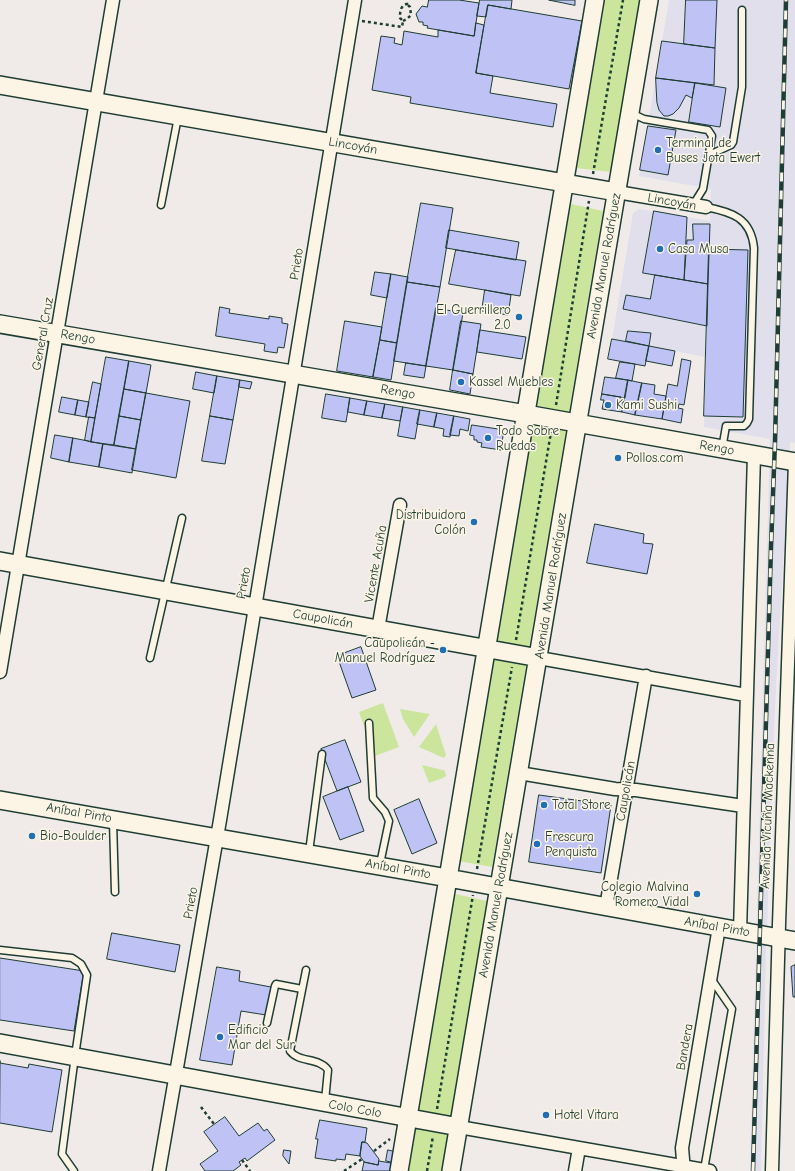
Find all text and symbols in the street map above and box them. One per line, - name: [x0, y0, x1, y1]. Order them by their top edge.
- street label: Lincoyán: [327, 134, 379, 158]
- place label: Terminal de Buses Jota Ewert: [666, 135, 760, 166]
- marker: Terminal de Buses Jota Ewert: [653, 145, 663, 155]
- street label: Lincoyán: [646, 190, 698, 214]
- street label: Avenida Manuel Rodríguez: [584, 192, 624, 340]
- place label: Casa Musa: [668, 241, 729, 257]
- marker: Casa Musa: [655, 244, 665, 254]
- street label: Prieto: [287, 247, 307, 281]
- street label: General Cruz: [29, 296, 57, 372]
- place label: El Guerrillero 2.0: [436, 302, 511, 333]
- marker: El Guerrillero 2.0: [514, 312, 524, 322]
- street label: Rengo: [59, 326, 97, 348]
- place label: Kassel Muebles: [469, 374, 553, 390]
- marker: Kassel Muebles: [456, 377, 466, 387]
- street label: Rengo: [379, 381, 417, 403]
- place label: Kami Sushi: [616, 397, 677, 413]
- marker: Kami Sushi: [603, 400, 613, 410]
- place label: Todo Sobre Ruedas: [496, 423, 559, 454]
- marker: Todo Sobre Ruedas: [483, 433, 493, 443]
- street label: Rengo: [698, 437, 736, 459]
- place label: Pollos.com: [626, 450, 683, 466]
- marker: Pollos.com: [613, 453, 623, 463]
- place label: Distribuidora Colón: [396, 507, 466, 538]
- street label: Avenida Manuel Rodríguez: [532, 512, 570, 660]
- marker: Distribuidora Colón: [469, 517, 479, 527]
- street label: Vicente Acuña: [362, 524, 390, 604]
- street label: Prieto: [234, 566, 254, 600]
- street label: Caupolicán: [292, 606, 354, 632]
- place label: Caupolicán - Manuel Rodríguez: [335, 635, 435, 666]
- marker: Caupolicán - Manuel Rodríguez: [438, 645, 448, 655]
- street label: Avenida Vicuña Mackenna: [758, 743, 778, 889]
- street label: Caupolicán: [613, 760, 639, 822]
- place label: Total Store: [552, 797, 610, 813]
- street label: Aníbal Pinto: [45, 800, 113, 826]
- marker: Total Store: [539, 800, 549, 810]
- place label: Bio-Boulder: [40, 828, 106, 844]
- place label: Frescura Penquista: [545, 829, 597, 860]
- marker: Bio-Boulder: [27, 831, 37, 841]
- street label: Avenida Manuel Rodríguez: [476, 831, 516, 979]
- marker: Frescura Penquista: [532, 839, 542, 849]
- street label: Aníbal Pinto: [364, 856, 432, 882]
- place label: Colegio Malvina Romero Vidal: [601, 879, 689, 910]
- street label: Prieto: [181, 886, 201, 920]
- marker: Colegio Malvina Romero Vidal: [692, 889, 702, 899]
- street label: Aníbal Pinto: [683, 914, 751, 940]
- place label: Edificio Mar del Sur: [228, 1022, 295, 1053]
- street label: Bandera: [673, 1023, 697, 1071]
- marker: Edificio Mar del Sur: [215, 1032, 225, 1042]
- street label: Colo Colo: [327, 1097, 383, 1121]
- place label: Hotel Vitara: [554, 1107, 619, 1123]
- marker: Hotel Vitara: [541, 1110, 551, 1120]

